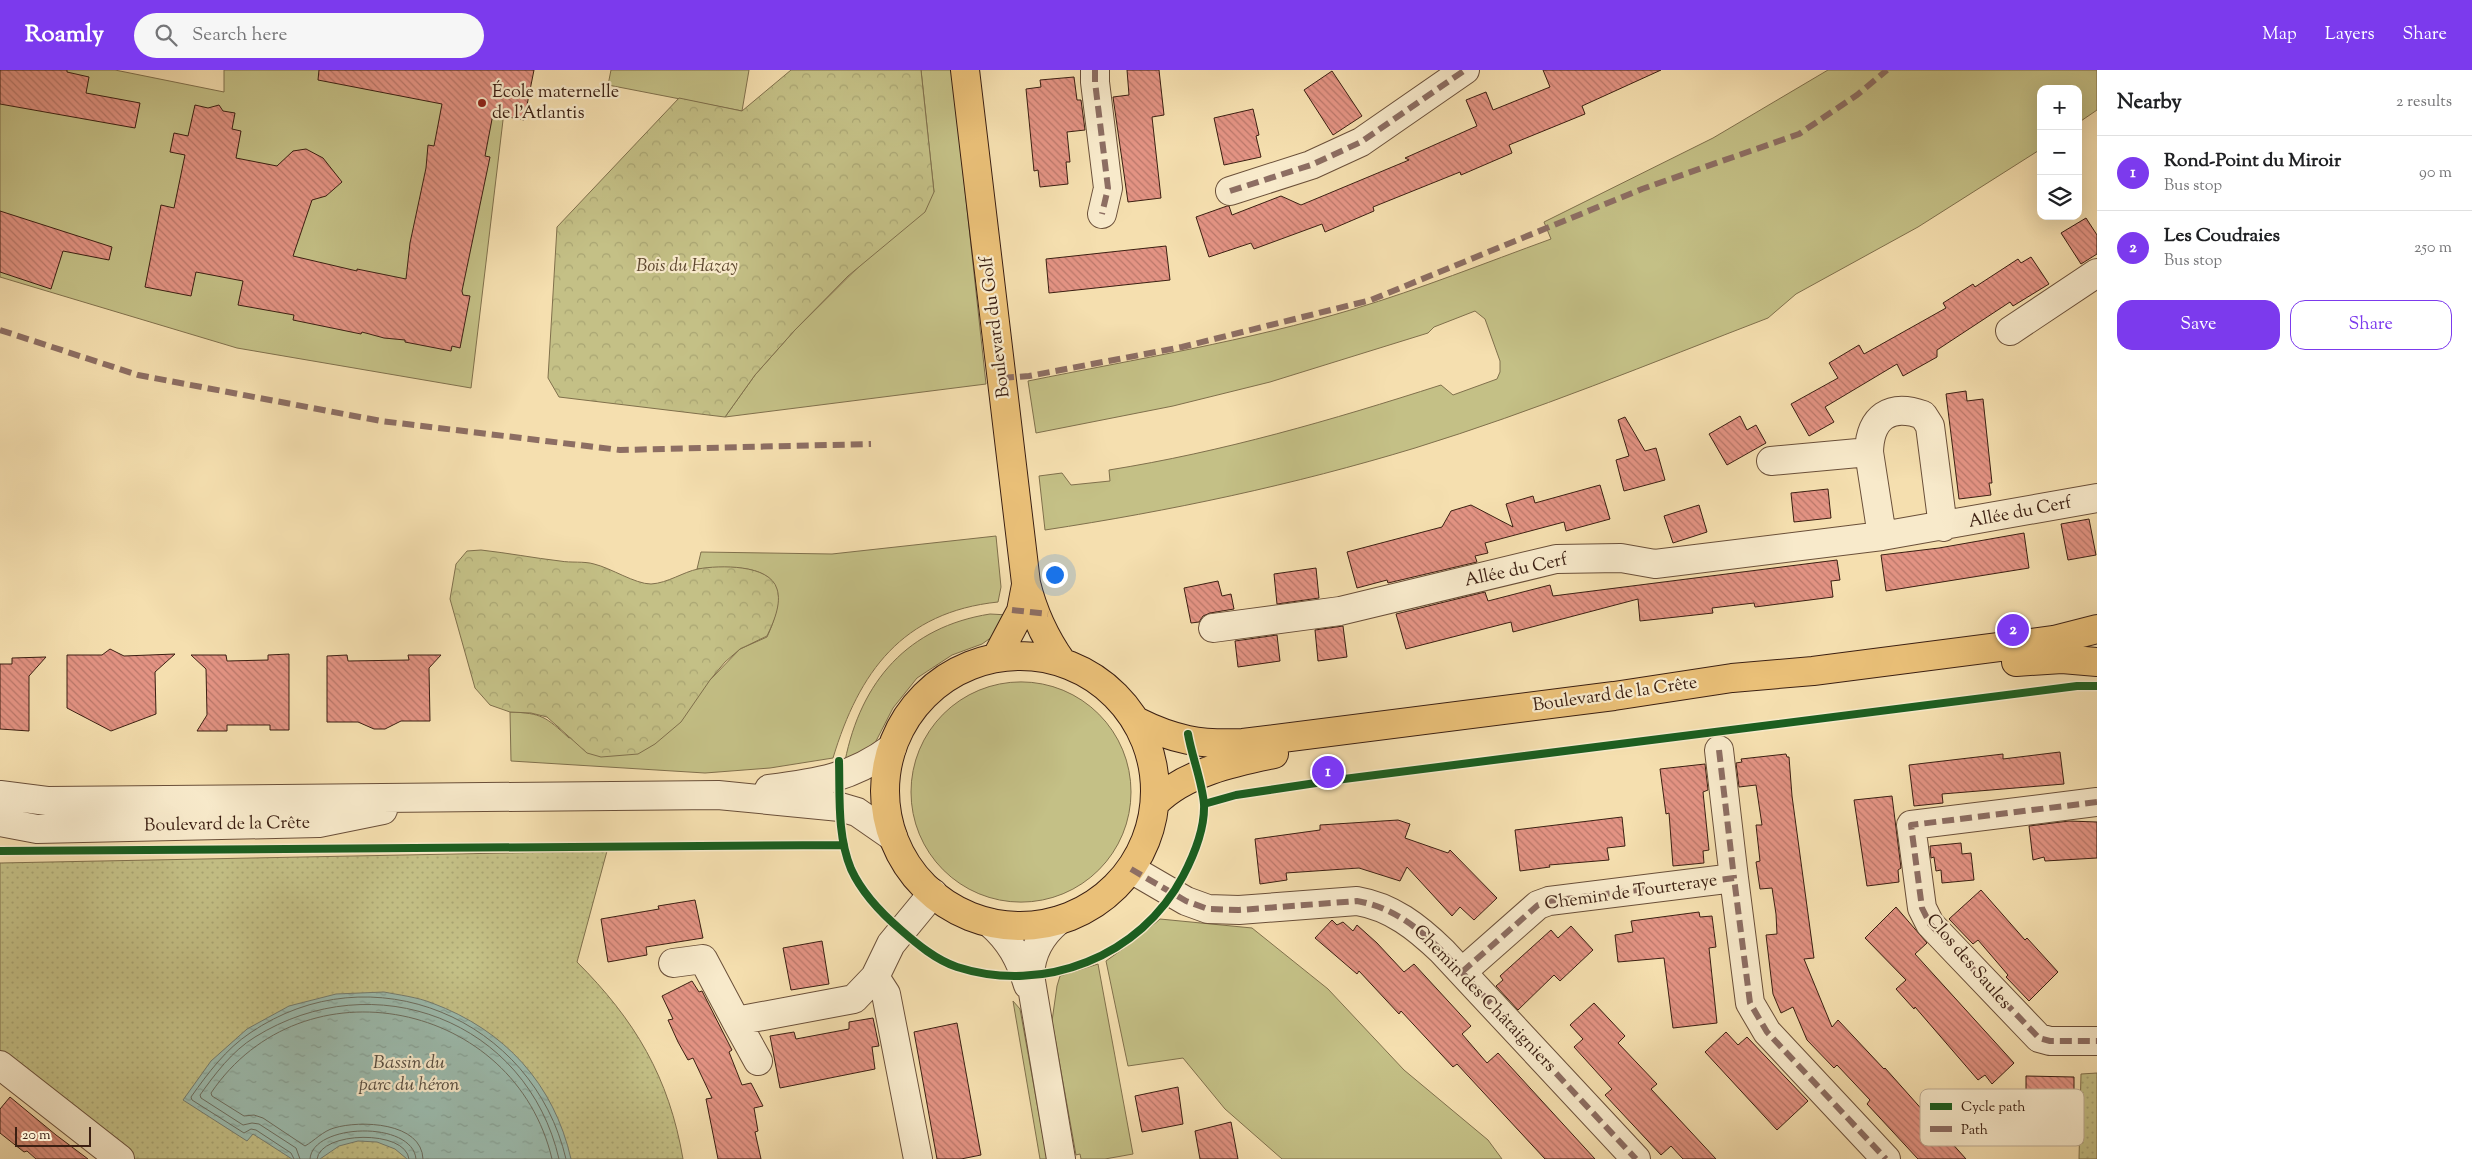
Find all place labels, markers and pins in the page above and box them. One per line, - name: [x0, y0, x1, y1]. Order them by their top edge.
- place label: École maternelle de l'Atlantis: [492, 80, 619, 127]
- marker: École maternelle de l'Atlantis: [476, 97, 488, 109]
- pin: 2: [1997, 611, 2029, 649]
- pin: 1: [1312, 753, 1344, 791]

